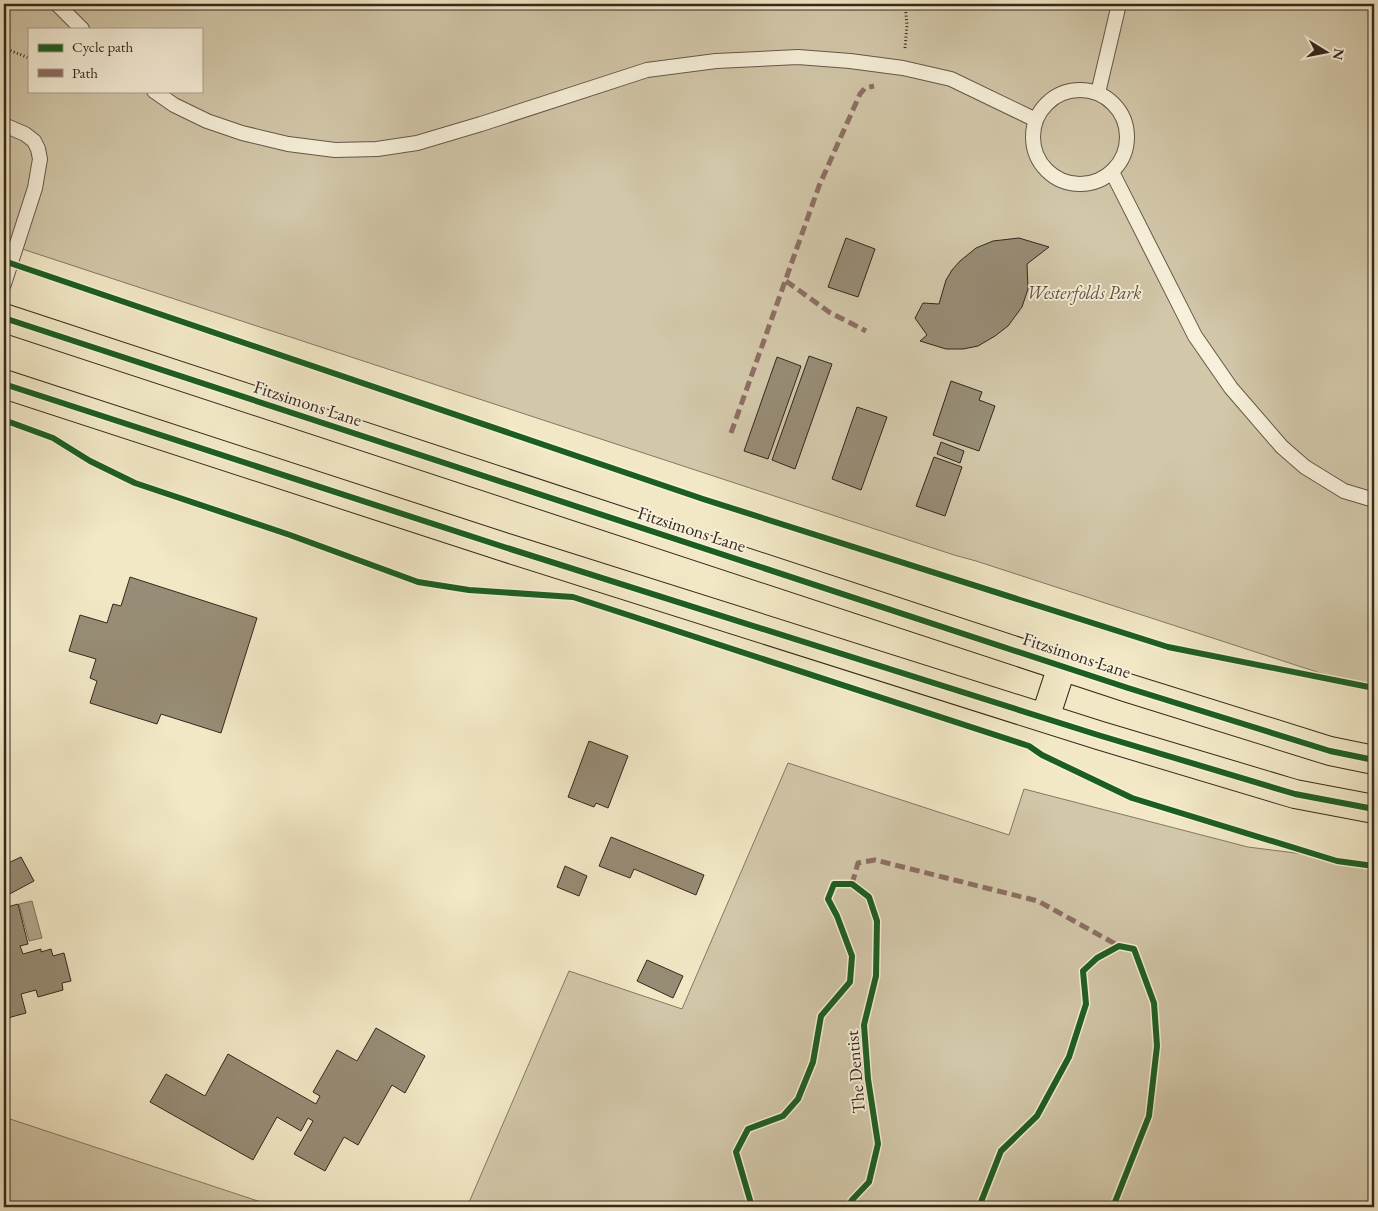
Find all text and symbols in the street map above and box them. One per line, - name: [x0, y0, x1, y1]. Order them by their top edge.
- legend: [28, 28, 202, 92]
- north arrow: [1300, 28, 1350, 78]
- text: Cycle path: [72, 37, 134, 56]
- text: N: [1329, 47, 1349, 62]
- text: Path: [72, 63, 98, 82]
- park label: Westerfolds Park: [1027, 281, 1141, 305]
- street label: Fitzsimons Lane: [251, 375, 365, 431]
- street label: Fitzsimons Lane: [635, 501, 749, 557]
- street label: Fitzsimons Lane: [1020, 627, 1134, 683]
- street label: The Dentist: [840, 1029, 870, 1115]

